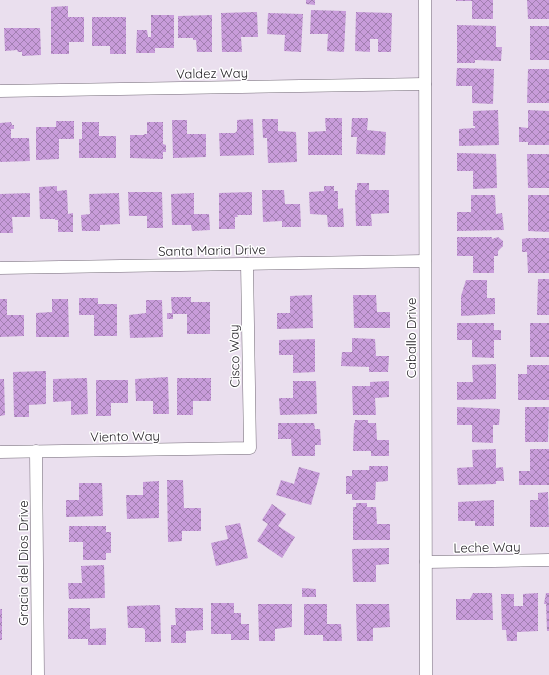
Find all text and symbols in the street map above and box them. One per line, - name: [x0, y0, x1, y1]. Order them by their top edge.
- street label: Valdez Way: [176, 64, 248, 82]
- street label: Santa Maria Drive: [158, 241, 266, 259]
- street label: Caballo Drive: [403, 298, 419, 378]
- street label: Cisco Way: [225, 324, 243, 388]
- street label: Viento Way: [90, 427, 160, 445]
- street label: Gracia del Dios Drive: [15, 500, 31, 626]
- street label: Leche Way: [453, 538, 521, 556]

